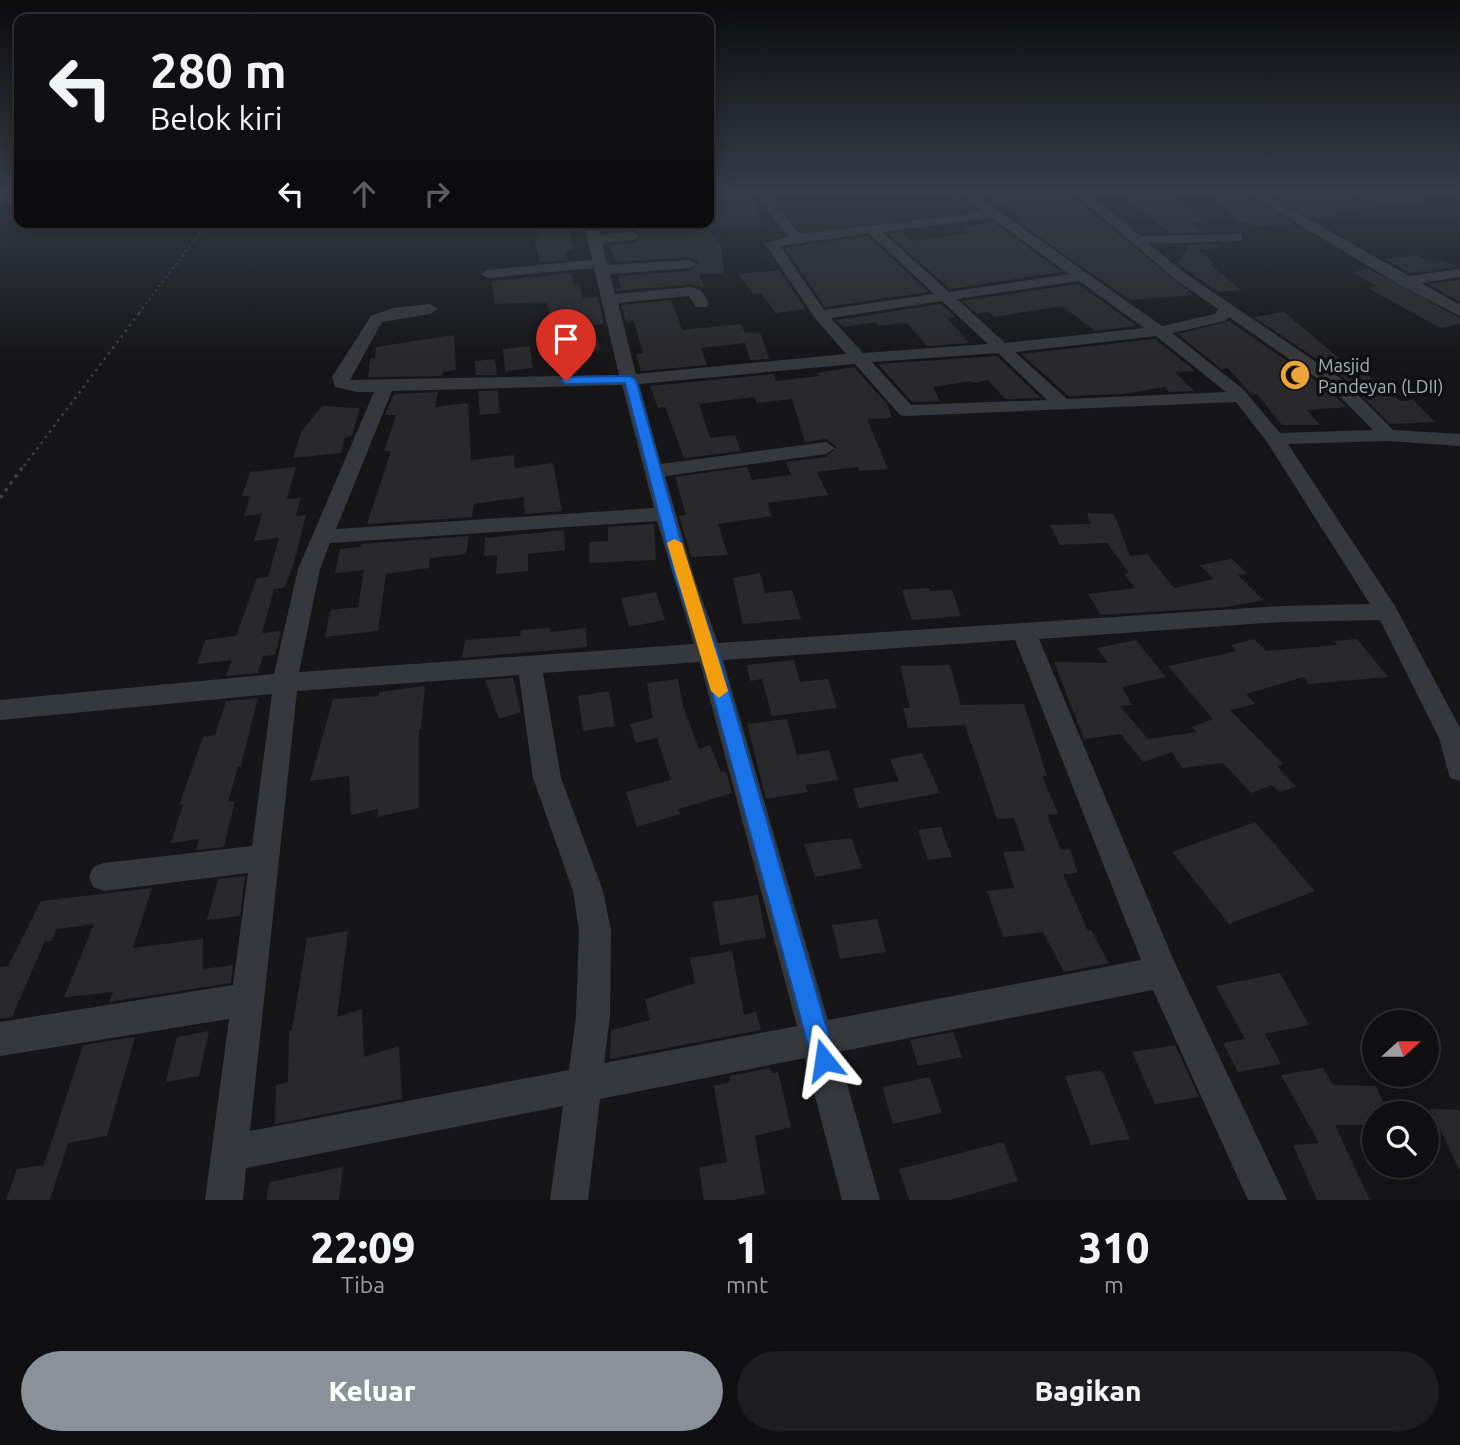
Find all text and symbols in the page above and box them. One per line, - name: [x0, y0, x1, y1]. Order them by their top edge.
- icon: left: [35, 42, 126, 133]
- text: 280 m: [150, 42, 287, 97]
- text: Belok kiri: [150, 100, 282, 136]
- icon: left: [272, 175, 310, 213]
- icon: ahead: [345, 175, 383, 213]
- icon: right: [418, 175, 456, 213]
- pin: [536, 309, 596, 381]
- icon: arrive: [547, 320, 585, 358]
- place label: Masjid Pandeyan (LDII): [1318, 355, 1443, 397]
- mosque icon: Masjid Pandeyan (LDII): [1278, 358, 1312, 392]
- north arrow: [1362, 1010, 1438, 1087]
- map controls: [1362, 1010, 1439, 1178]
- position arrow: [787, 1023, 861, 1097]
- button: search: [1362, 1101, 1439, 1178]
- text: 22:09: [310, 1224, 416, 1271]
- text: 1: [735, 1224, 759, 1271]
- text: 310: [1078, 1224, 1150, 1271]
- text: Tiba: [341, 1272, 385, 1297]
- text: mnt: [726, 1272, 768, 1297]
- text: m: [1104, 1272, 1124, 1297]
- button: Keluar: [21, 1351, 723, 1431]
- button: Bagikan: [737, 1351, 1439, 1431]

